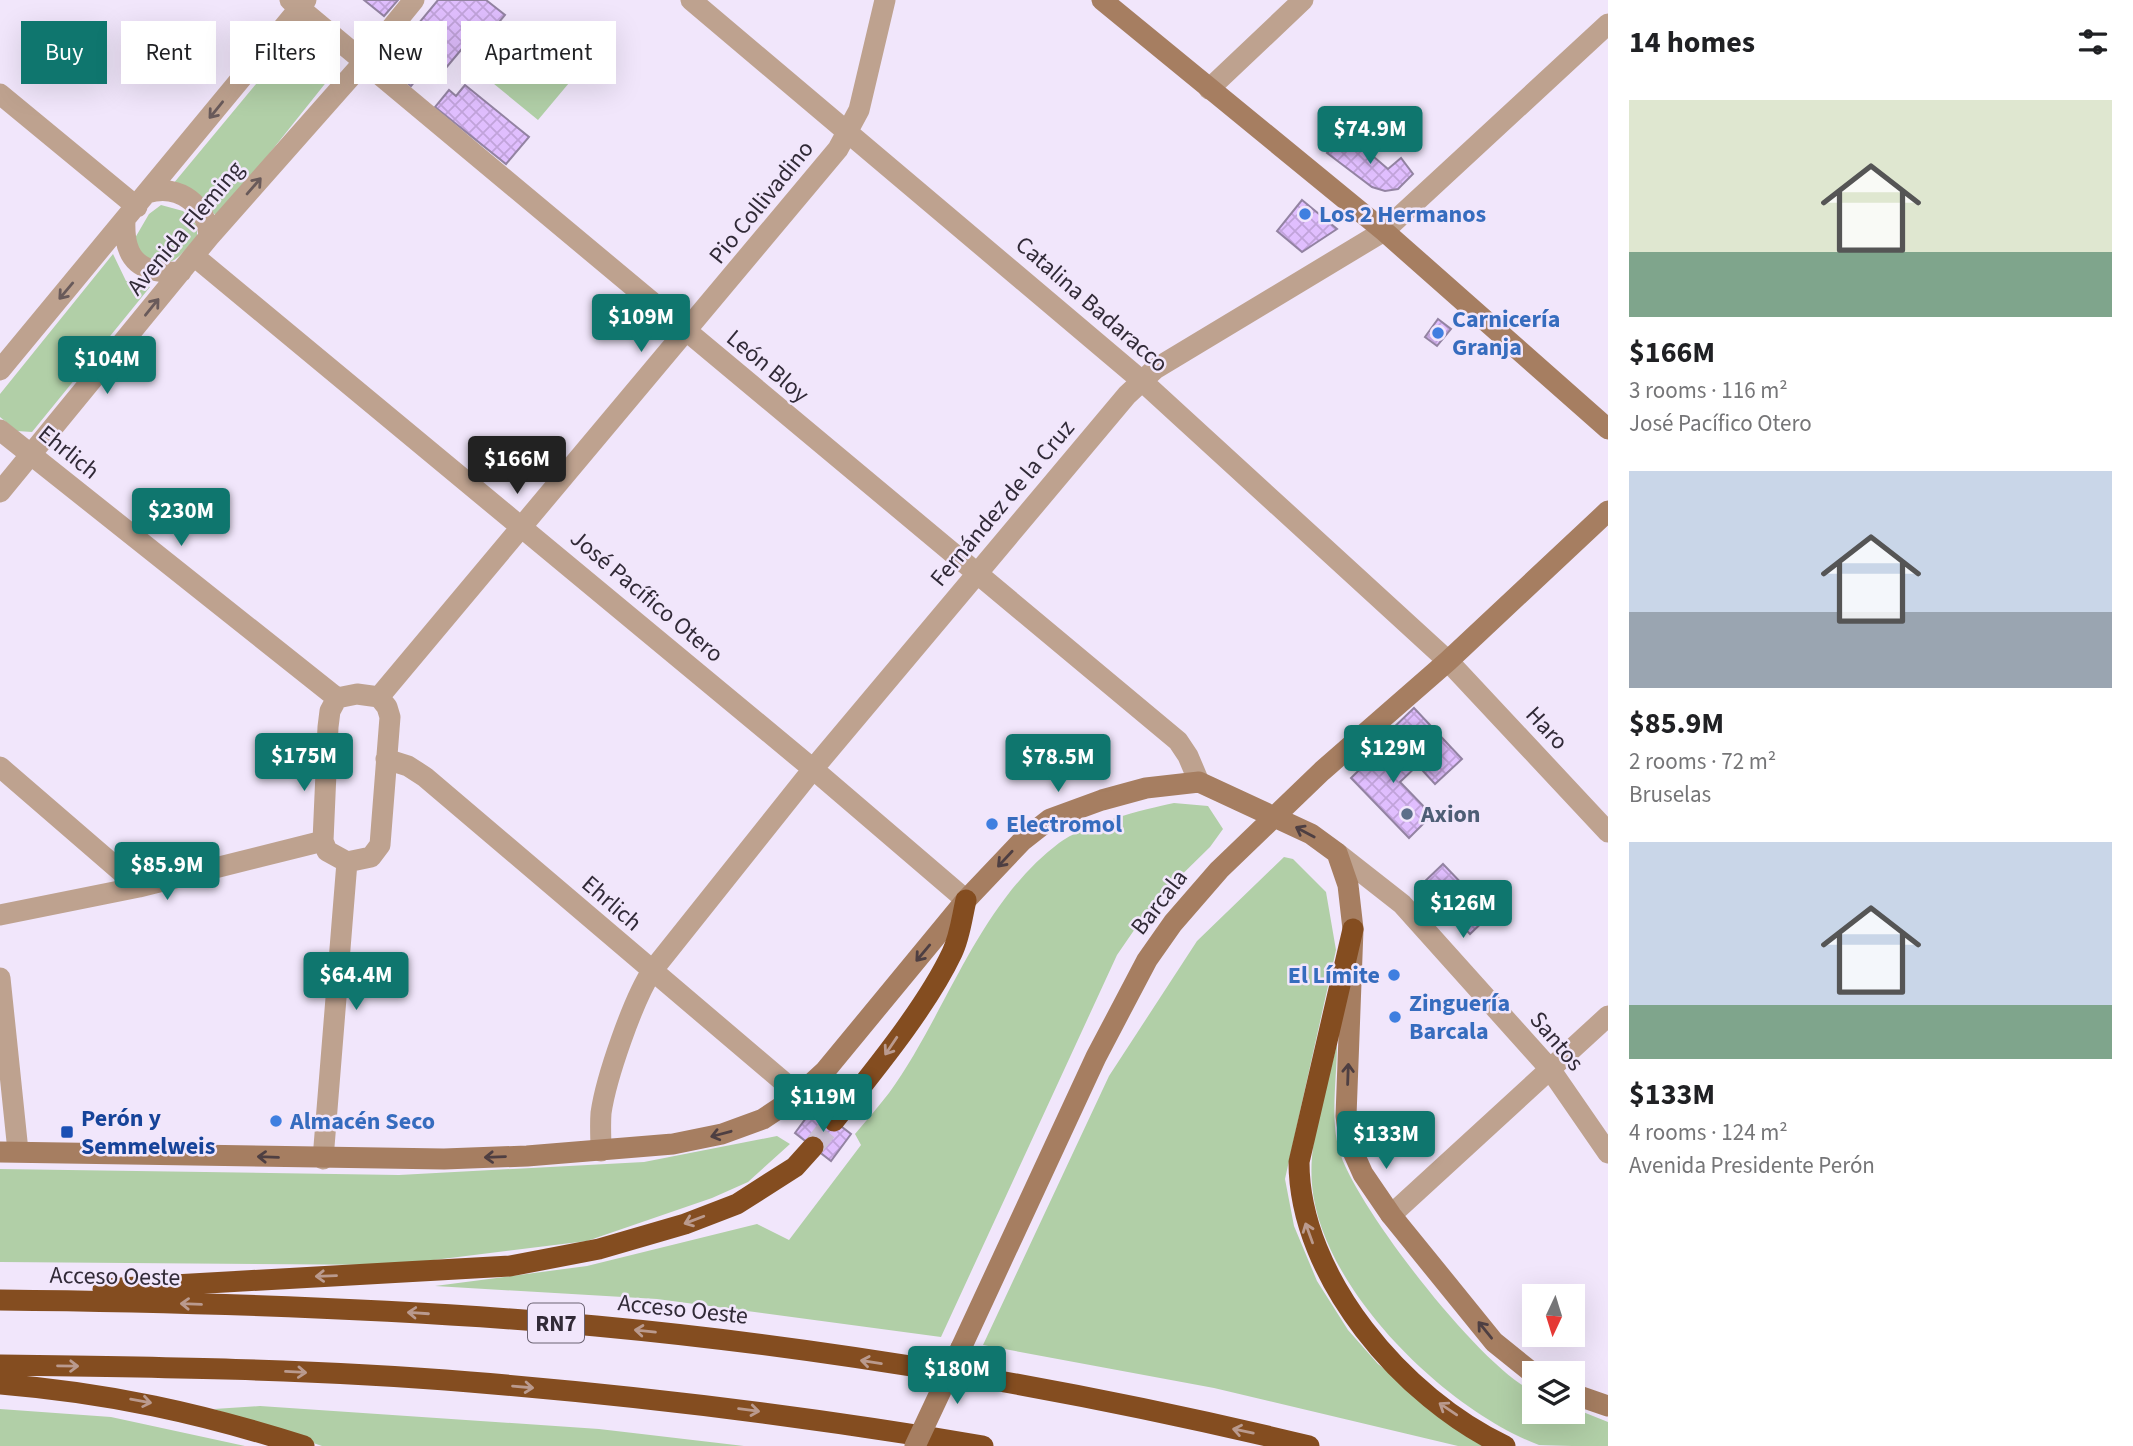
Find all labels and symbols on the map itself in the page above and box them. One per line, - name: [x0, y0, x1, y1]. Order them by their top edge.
- one-way arrow: [208, 100, 224, 118]
- pin: $74.9M: [1313, 106, 1427, 166]
- street label: Pio Collivadino: [700, 133, 822, 272]
- street label: Avenida Fleming: [119, 153, 252, 303]
- one-way arrow: [246, 177, 262, 195]
- place label: Los 2 Hermanos: [1319, 197, 1486, 232]
- marker: Los 2 Hermanos: [1297, 206, 1313, 222]
- street label: Catalina Badaracco: [1008, 228, 1176, 381]
- one-way arrow: [58, 282, 74, 300]
- pin: $109M: [592, 294, 690, 354]
- one-way arrow: [145, 299, 160, 317]
- place label: Carnicería Granja: [1452, 302, 1560, 365]
- street label: León Bloy: [719, 321, 817, 411]
- marker: Carnicería Granja: [1430, 325, 1446, 341]
- pin: $104M: [58, 336, 156, 396]
- street label: Fernández de la Cruz: [922, 412, 1083, 594]
- street label: Ehrlich: [30, 417, 107, 488]
- pin: $166M: [468, 436, 566, 496]
- pin: $230M: [132, 489, 230, 548]
- street label: José Pacífico Otero: [562, 522, 731, 671]
- street label: Haro: [1517, 699, 1576, 758]
- pin: $129M: [1344, 726, 1442, 785]
- pin: $175M: [255, 734, 353, 793]
- pin: $78.5M: [1001, 734, 1115, 794]
- place label: Axion: [1420, 797, 1481, 832]
- marker: Axion: [1399, 806, 1415, 822]
- place label: Electromol: [1006, 807, 1122, 842]
- marker: Electromol: [984, 816, 1000, 832]
- one-way arrow: [1295, 824, 1316, 838]
- pin: $85.9M: [110, 842, 224, 902]
- one-way arrow: [996, 850, 1013, 867]
- street label: Barcala: [1122, 862, 1196, 943]
- street label: Ehrlich: [574, 867, 650, 940]
- pin: $126M: [1414, 880, 1512, 940]
- one-way arrow: [915, 944, 931, 962]
- pin: $64.4M: [299, 953, 413, 1012]
- place label: El Límite: [1288, 958, 1380, 993]
- marker: El Límite: [1386, 967, 1402, 983]
- place label: Zinguería Barcala: [1409, 986, 1510, 1049]
- street label: Santos: [1521, 1004, 1592, 1079]
- marker: Zinguería Barcala: [1387, 1009, 1403, 1025]
- one-way arrow: [884, 1036, 898, 1055]
- one-way arrow: [1341, 1062, 1354, 1085]
- pin: $119M: [774, 1074, 872, 1134]
- place label: Perón y Semmelweis: [81, 1101, 215, 1164]
- place label: Almacén Seco: [289, 1104, 435, 1139]
- pin: $133M: [1337, 1112, 1435, 1171]
- marker: Almacén Seco: [268, 1113, 284, 1129]
- marker: Perón y Semmelweis: [59, 1124, 75, 1140]
- one-way arrow: [710, 1128, 732, 1141]
- one-way arrow: [257, 1150, 280, 1164]
- one-way arrow: [484, 1151, 507, 1164]
- one-way arrow: [684, 1215, 706, 1228]
- one-way arrow: [1302, 1222, 1315, 1244]
- street label: Acceso Oeste: [49, 1258, 181, 1295]
- one-way arrow: [315, 1270, 338, 1283]
- north arrow: [1522, 1284, 1586, 1348]
- street label: Acceso Oeste: [616, 1285, 750, 1334]
- one-way arrow: [180, 1297, 203, 1310]
- road number: RN7: [528, 1304, 584, 1342]
- one-way arrow: [408, 1306, 430, 1319]
- one-way arrow: [1477, 1321, 1492, 1339]
- one-way arrow: [634, 1325, 657, 1338]
- pin: $180M: [908, 1346, 1006, 1406]
- one-way arrow: [860, 1355, 882, 1368]
- one-way arrow: [56, 1359, 79, 1373]
- one-way arrow: [284, 1366, 307, 1379]
- one-way arrow: [511, 1380, 533, 1393]
- one-way arrow: [129, 1395, 152, 1408]
- one-way arrow: [1439, 1402, 1458, 1416]
- one-way arrow: [737, 1404, 760, 1417]
- one-way arrow: [1232, 1424, 1255, 1438]

